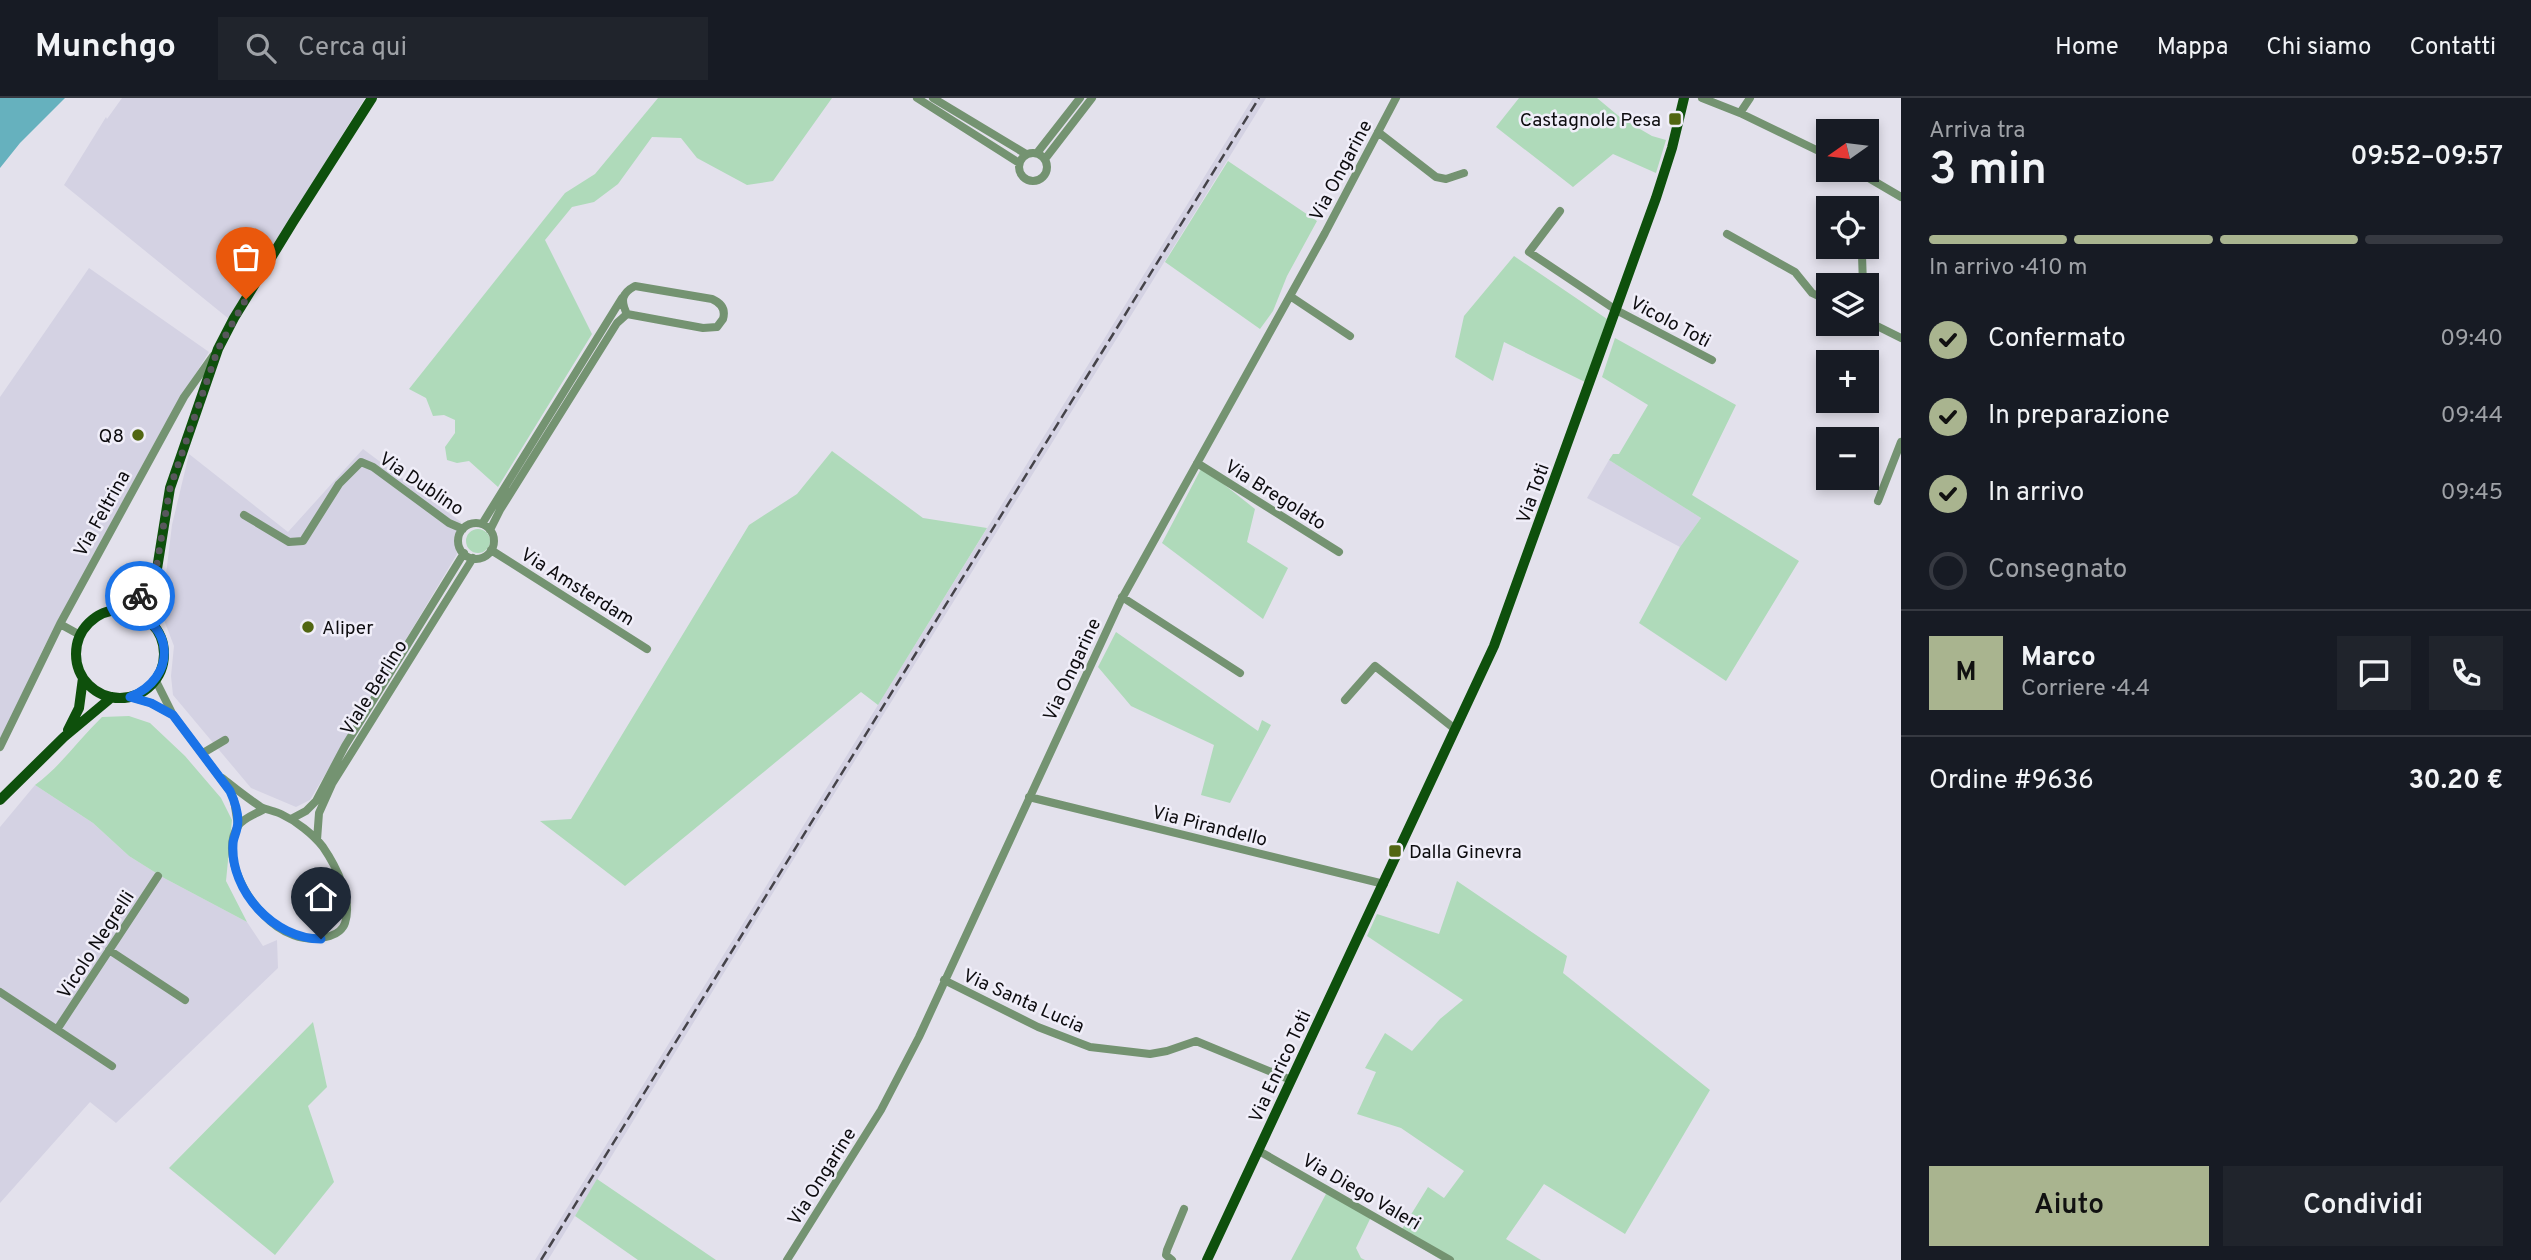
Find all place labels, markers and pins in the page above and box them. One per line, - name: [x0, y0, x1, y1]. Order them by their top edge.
- place label: Castagnole Pesa: [1520, 109, 1661, 133]
- marker: Castagnole Pesa: [1667, 111, 1683, 127]
- pin: [216, 227, 276, 299]
- place label: Q8: [99, 425, 124, 449]
- marker: Q8: [130, 427, 146, 443]
- place label: Aliper: [322, 617, 374, 641]
- marker: Aliper: [300, 619, 316, 635]
- place label: Dalla Ginevra: [1409, 841, 1522, 865]
- marker: Dalla Ginevra: [1387, 843, 1403, 859]
- pin: [291, 867, 351, 939]

